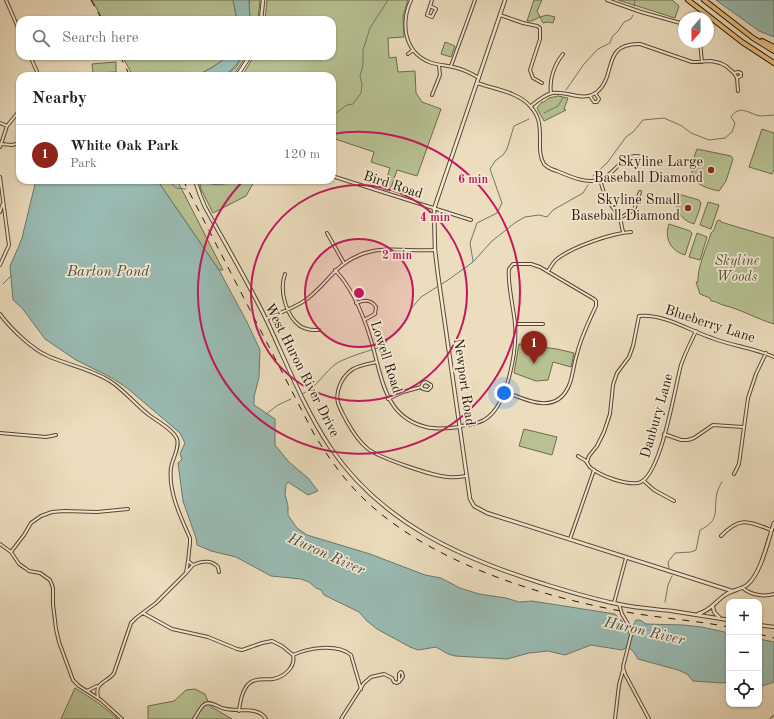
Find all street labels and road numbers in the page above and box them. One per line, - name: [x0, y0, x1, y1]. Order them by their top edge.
- street label: Bird Road: [362, 169, 424, 201]
- street label: West Huron River Drive: [262, 301, 342, 439]
- street label: Blueberry Lane: [663, 303, 757, 345]
- street label: Lowell Road: [368, 319, 404, 395]
- street label: Newport Road: [451, 337, 477, 427]
- street label: Danbury Lane: [638, 372, 676, 460]

